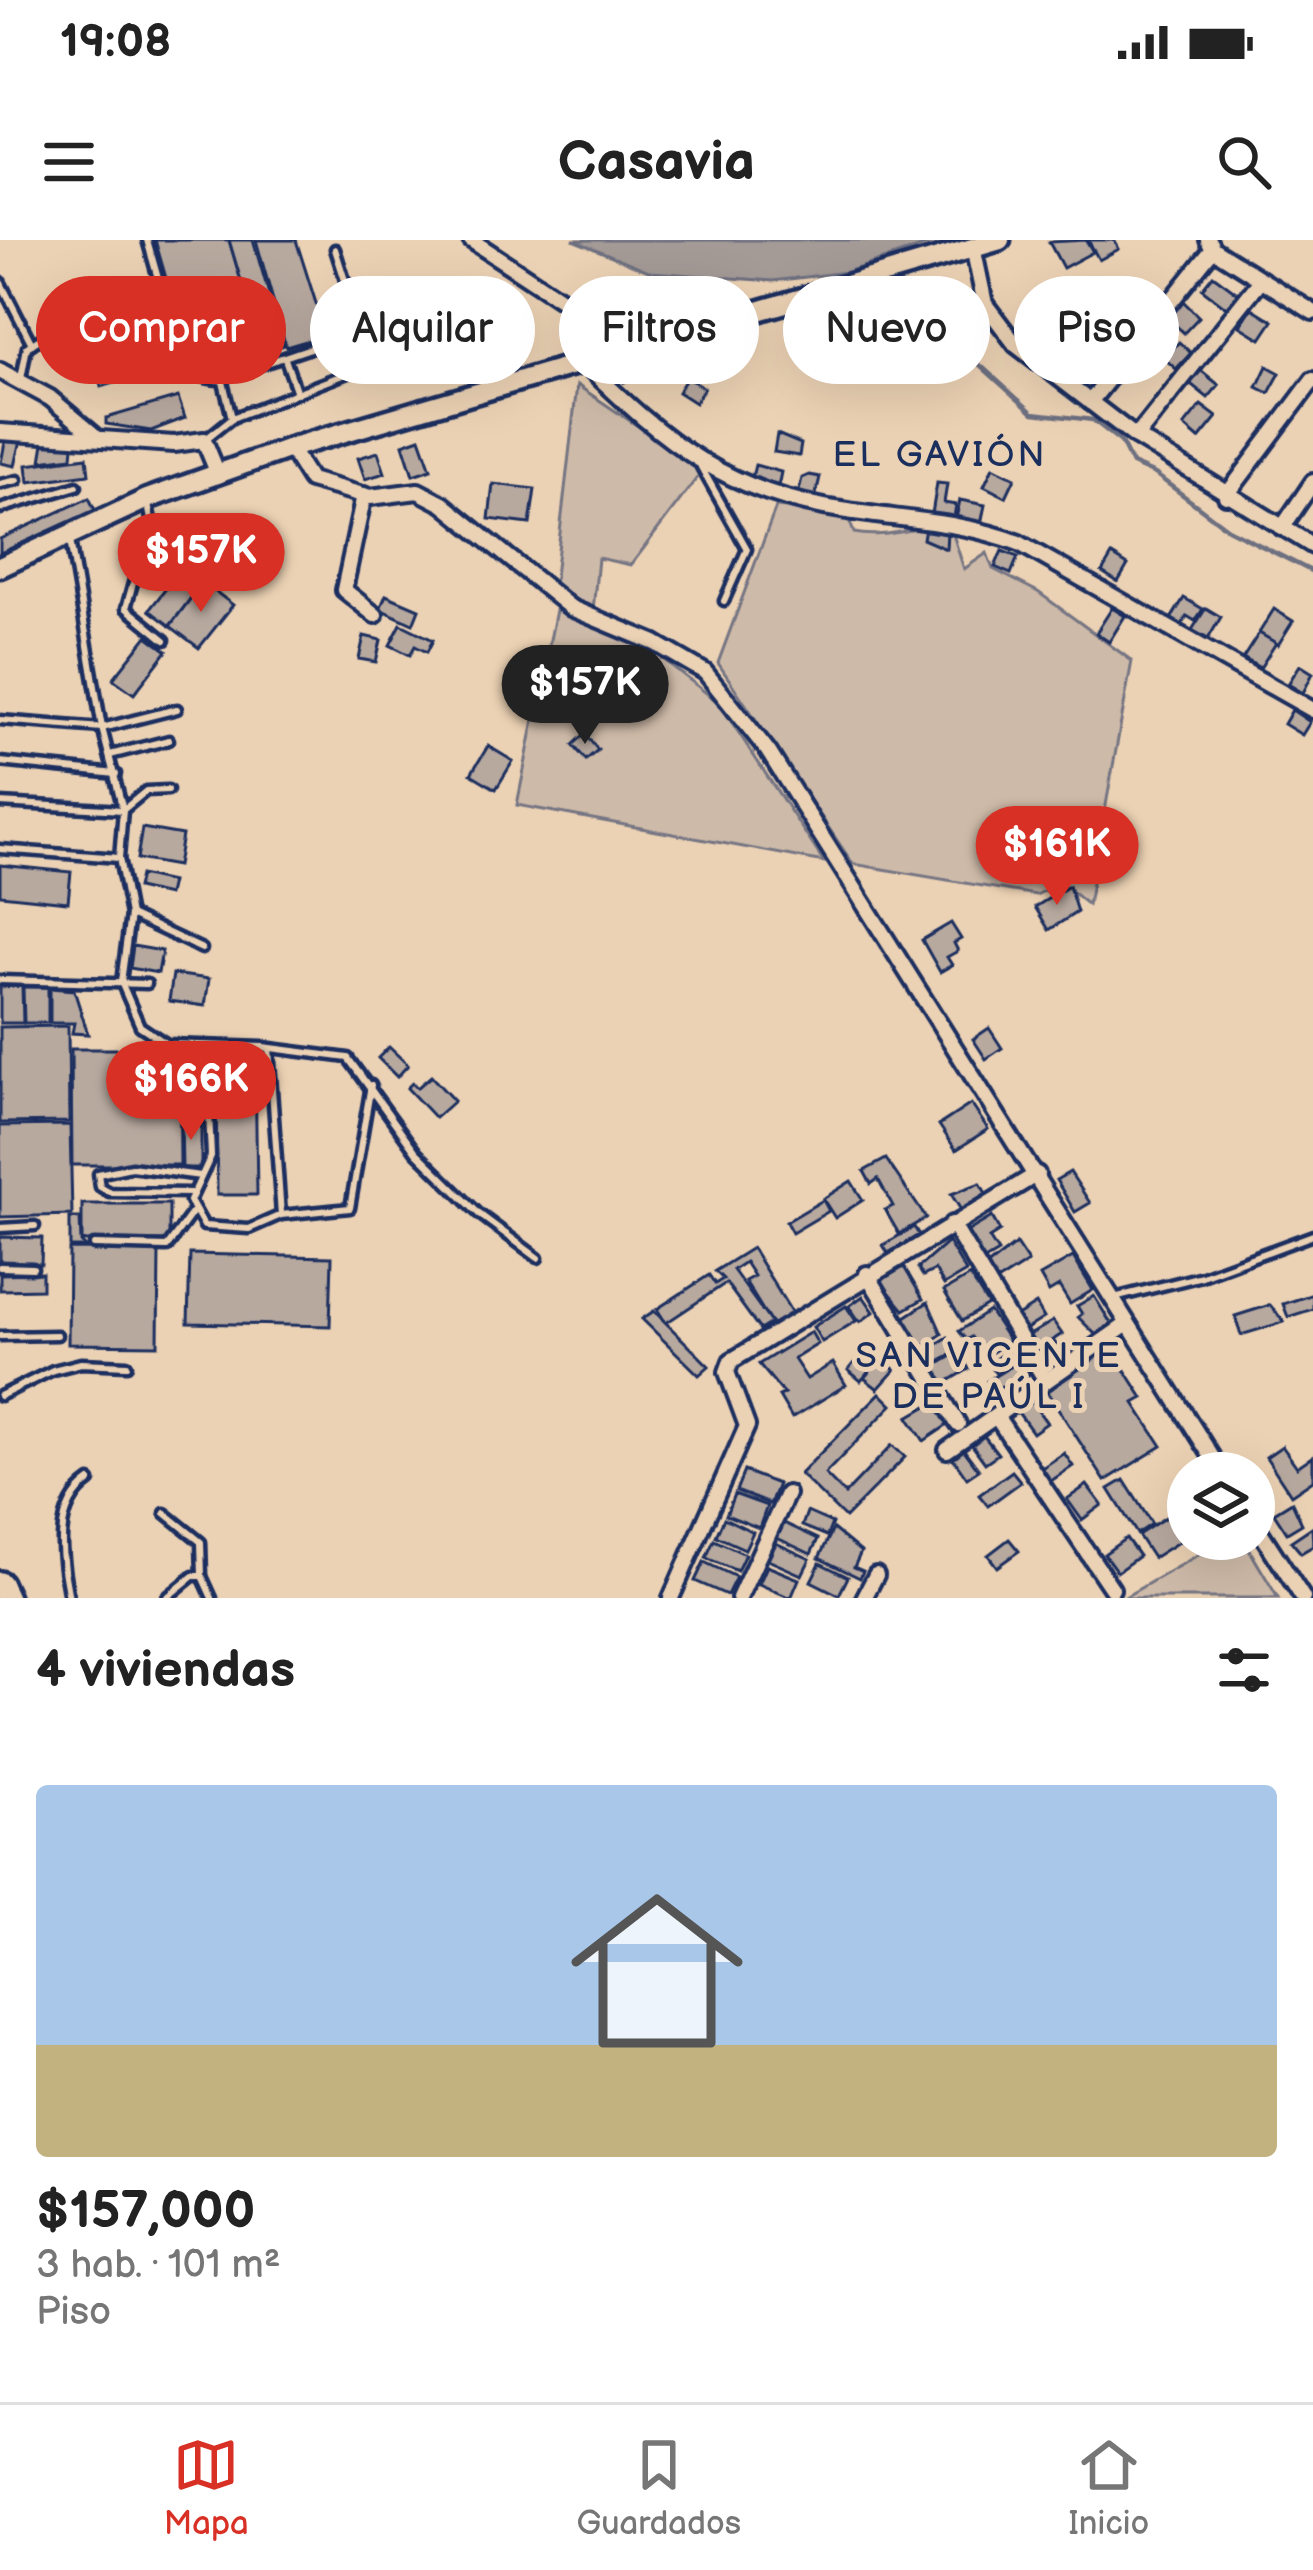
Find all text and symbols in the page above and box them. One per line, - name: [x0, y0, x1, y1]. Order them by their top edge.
- text: 19:08: [60, 15, 171, 70]
- icon: menu: [36, 129, 102, 195]
- icon: search: [1211, 129, 1277, 195]
- text: Casavia: [558, 130, 755, 195]
- chip: Comprar: [36, 276, 286, 384]
- chip: Alquilar: [310, 276, 535, 384]
- chip: Filtros: [559, 276, 759, 384]
- chip: Nuevo: [783, 276, 990, 384]
- chip: Piso: [1014, 276, 1179, 384]
- district label: EL GAVIÓN: [833, 433, 1047, 477]
- pin: $157K: [117, 513, 285, 615]
- text: $157K: [145, 528, 257, 575]
- pin: $157K: [501, 645, 669, 747]
- text: $157K: [529, 660, 641, 707]
- pin: $161K: [973, 806, 1141, 908]
- text: $161K: [1003, 821, 1111, 868]
- pin: $166K: [107, 1041, 275, 1143]
- text: $166K: [133, 1056, 249, 1103]
- district label: SAN VICENTE DE PAÚL I: [855, 1335, 1123, 1419]
- map controls: [1167, 1452, 1275, 1560]
- button: layers: [1167, 1452, 1275, 1560]
- icon: filters: [1211, 1637, 1277, 1703]
- text: 4 viviendas: [36, 1640, 295, 1701]
- icon: home: [549, 1863, 765, 2079]
- text: $157,000: [36, 2181, 255, 2242]
- text: 3 hab. · 101 m²: [36, 2242, 281, 2289]
- text: Piso: [36, 2289, 111, 2336]
- tab: Mapa: [164, 2432, 249, 2544]
- tab: Guardados: [576, 2432, 741, 2544]
- tab: Inicio: [1069, 2432, 1149, 2544]

